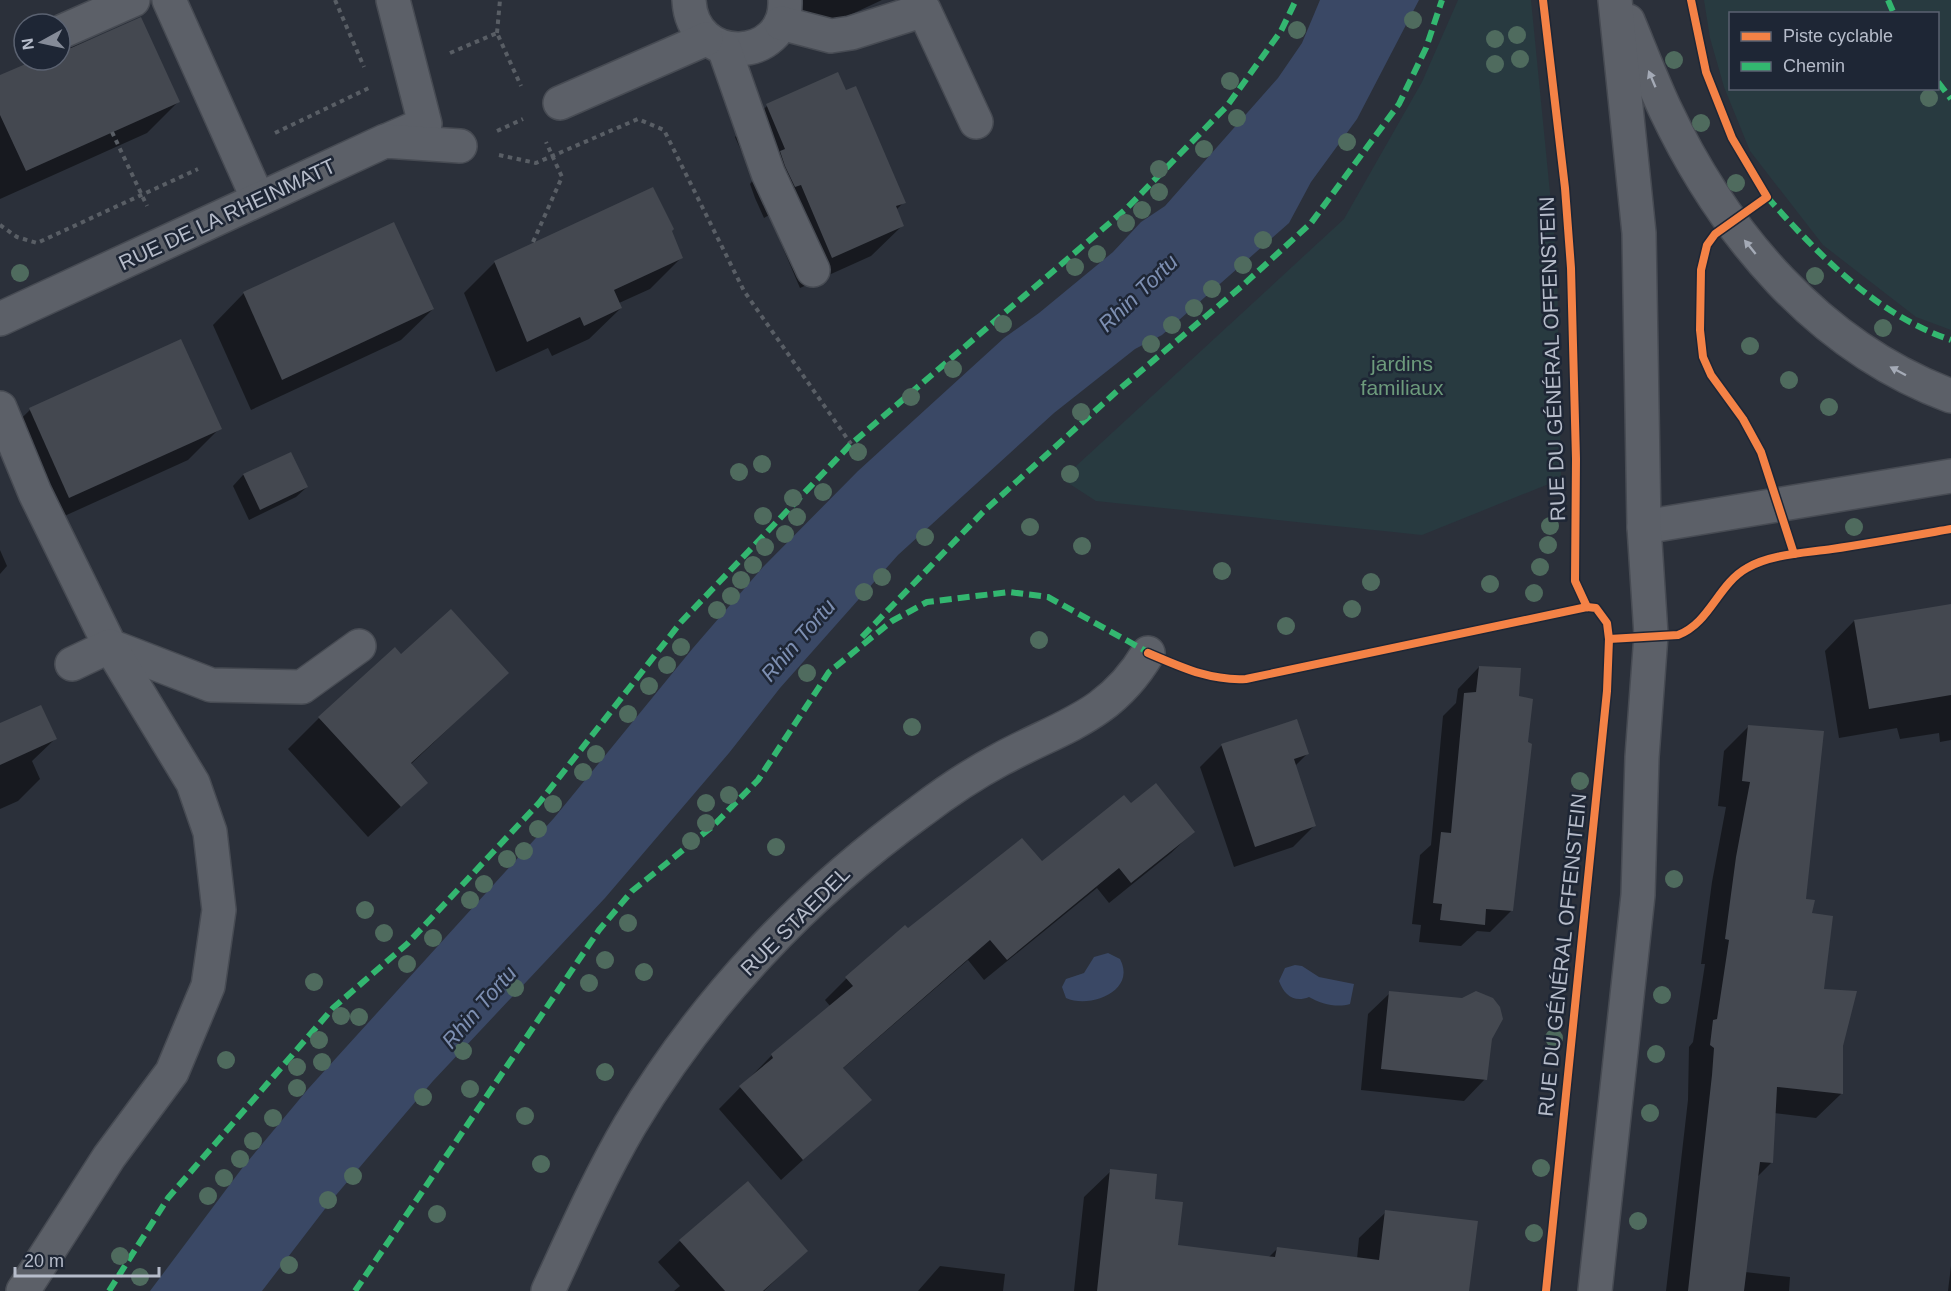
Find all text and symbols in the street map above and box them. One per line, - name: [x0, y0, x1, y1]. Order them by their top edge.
- north arrow: [12, 12, 72, 72]
- legend: [1729, 12, 1939, 90]
- text: Piste cyclable: [1783, 26, 1893, 46]
- text: N: [18, 37, 37, 51]
- text: Chemin: [1783, 56, 1845, 76]
- one-way arrow: [1647, 70, 1656, 88]
- street label: RUE DE LA RHEINMATT: [115, 154, 339, 274]
- street label: RUE DU GÉNÉRAL OFFENSTEIN: [1535, 196, 1569, 522]
- one-way arrow: [1744, 239, 1757, 255]
- water label: Rhin Tortu: [1093, 249, 1183, 337]
- park label: jardins familiaux: [1361, 352, 1444, 399]
- one-way arrow: [1890, 366, 1907, 376]
- water label: Rhin Tortu: [756, 594, 840, 686]
- street label: RUE DU GÉNÉRAL OFFENSTEIN: [1534, 792, 1590, 1118]
- street label: RUE STAEDEL: [736, 862, 854, 980]
- water label: Rhin Tortu: [437, 961, 521, 1053]
- scale bar: [15, 1240, 159, 1278]
- text: 20 m: [24, 1251, 64, 1271]

